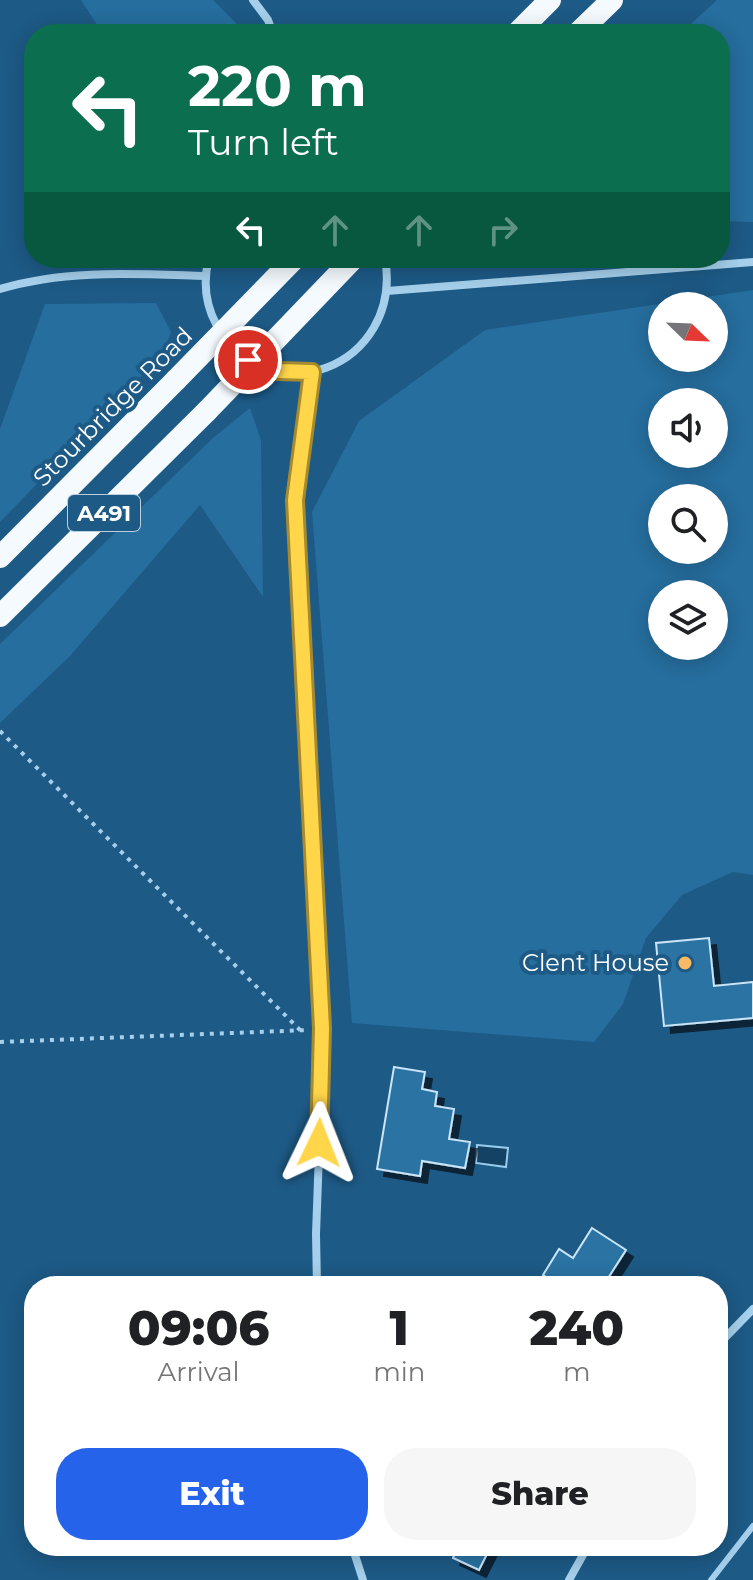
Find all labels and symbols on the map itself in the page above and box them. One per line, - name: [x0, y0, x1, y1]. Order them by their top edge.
- north arrow: [648, 292, 728, 372]
- street label: Stourbridge Road: [27, 321, 198, 492]
- pin: [214, 326, 282, 394]
- road number: A491: [68, 495, 140, 531]
- place label: Clent House: [522, 948, 669, 977]
- marker: Clent House: [676, 954, 694, 972]
- position arrow: [277, 1101, 361, 1185]

